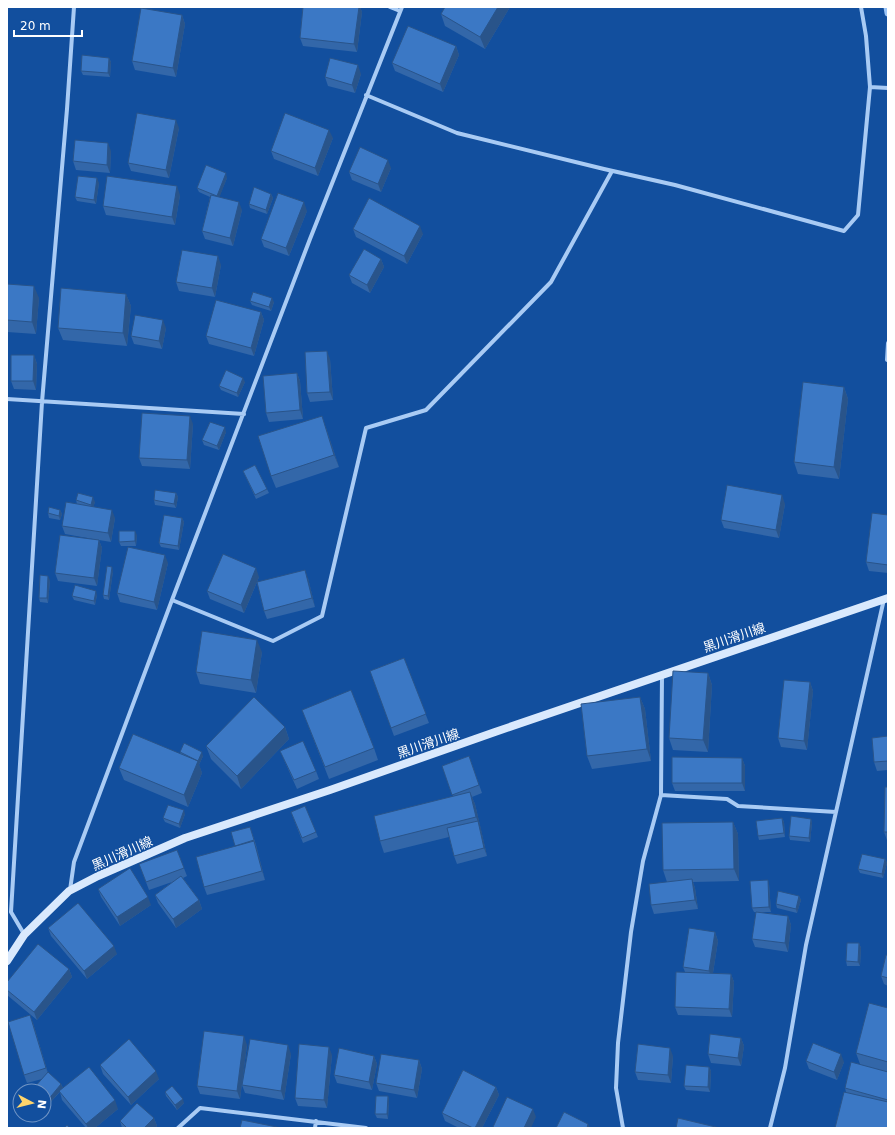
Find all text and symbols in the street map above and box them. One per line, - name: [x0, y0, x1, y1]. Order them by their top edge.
- scale bar: [14, 12, 82, 38]
- text: 20 m: [20, 19, 51, 33]
- street label: 黒川滑川線: [701, 620, 767, 655]
- street label: 黒川滑川線: [395, 726, 461, 761]
- street label: 黒川滑川線: [89, 833, 155, 874]
- north arrow: [12, 1083, 52, 1123]
- text: N: [34, 1099, 48, 1110]

